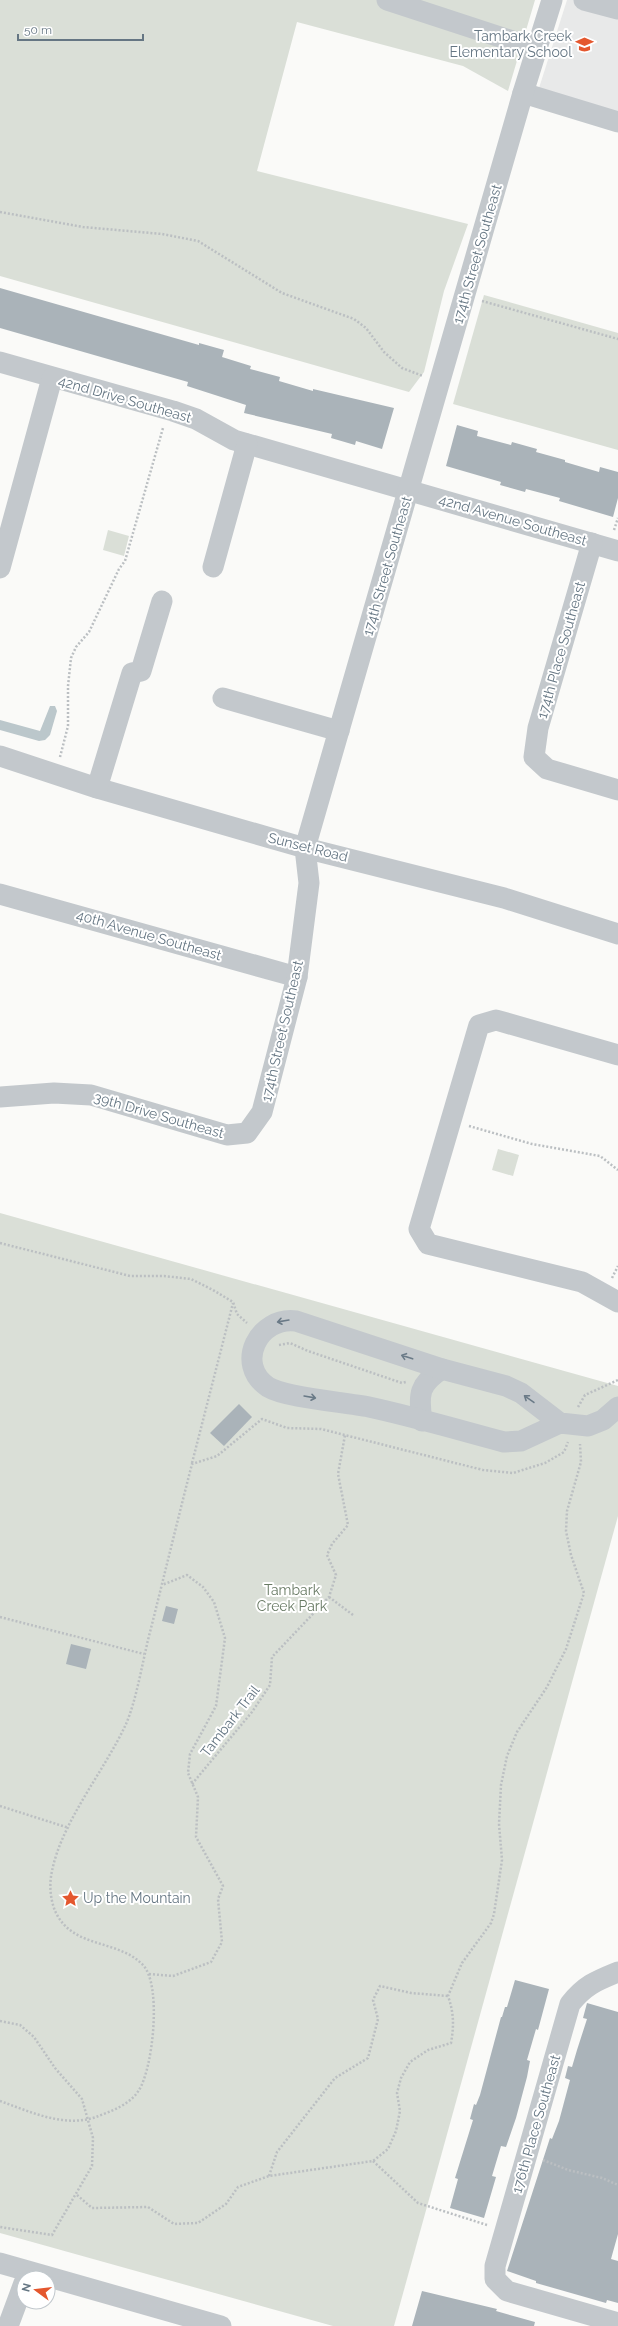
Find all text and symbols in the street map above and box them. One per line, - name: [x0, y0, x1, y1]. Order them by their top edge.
- scale bar: [18, 16, 143, 42]
- text: 50 m: [24, 23, 52, 37]
- place label: Tambark Creek Elementary School: [449, 28, 573, 60]
- school or university icon: Tambark Creek Elementary School: [575, 34, 595, 54]
- street label: 174th Street Southeast: [449, 182, 505, 326]
- street label: 42nd Drive Southeast: [57, 372, 194, 426]
- street label: 42nd Avenue Southeast: [437, 491, 589, 549]
- street label: 174th Street Southeast: [359, 494, 415, 638]
- street label: 174th Place Southeast: [534, 579, 588, 720]
- street label: Sunset Road: [266, 829, 350, 865]
- street label: 40th Avenue Southeast: [75, 907, 224, 963]
- street label: 174th Street Southeast: [258, 959, 306, 1103]
- street label: 39th Drive Southeast: [92, 1089, 226, 1141]
- one-way arrow: [276, 1318, 289, 1326]
- one-way arrow: [400, 1353, 413, 1360]
- one-way arrow: [303, 1393, 316, 1401]
- one-way arrow: [524, 1395, 535, 1403]
- park label: Tambark Creek Park: [257, 1582, 328, 1614]
- street label: Tambark Trail: [197, 1682, 263, 1760]
- place icon: Up the Mountain: [60, 1888, 80, 1908]
- place label: Up the Mountain: [83, 1890, 191, 1906]
- street label: 176th Place Southeast: [509, 2053, 563, 2195]
- north arrow: [16, 2270, 56, 2310]
- text: N: [19, 2282, 34, 2293]

